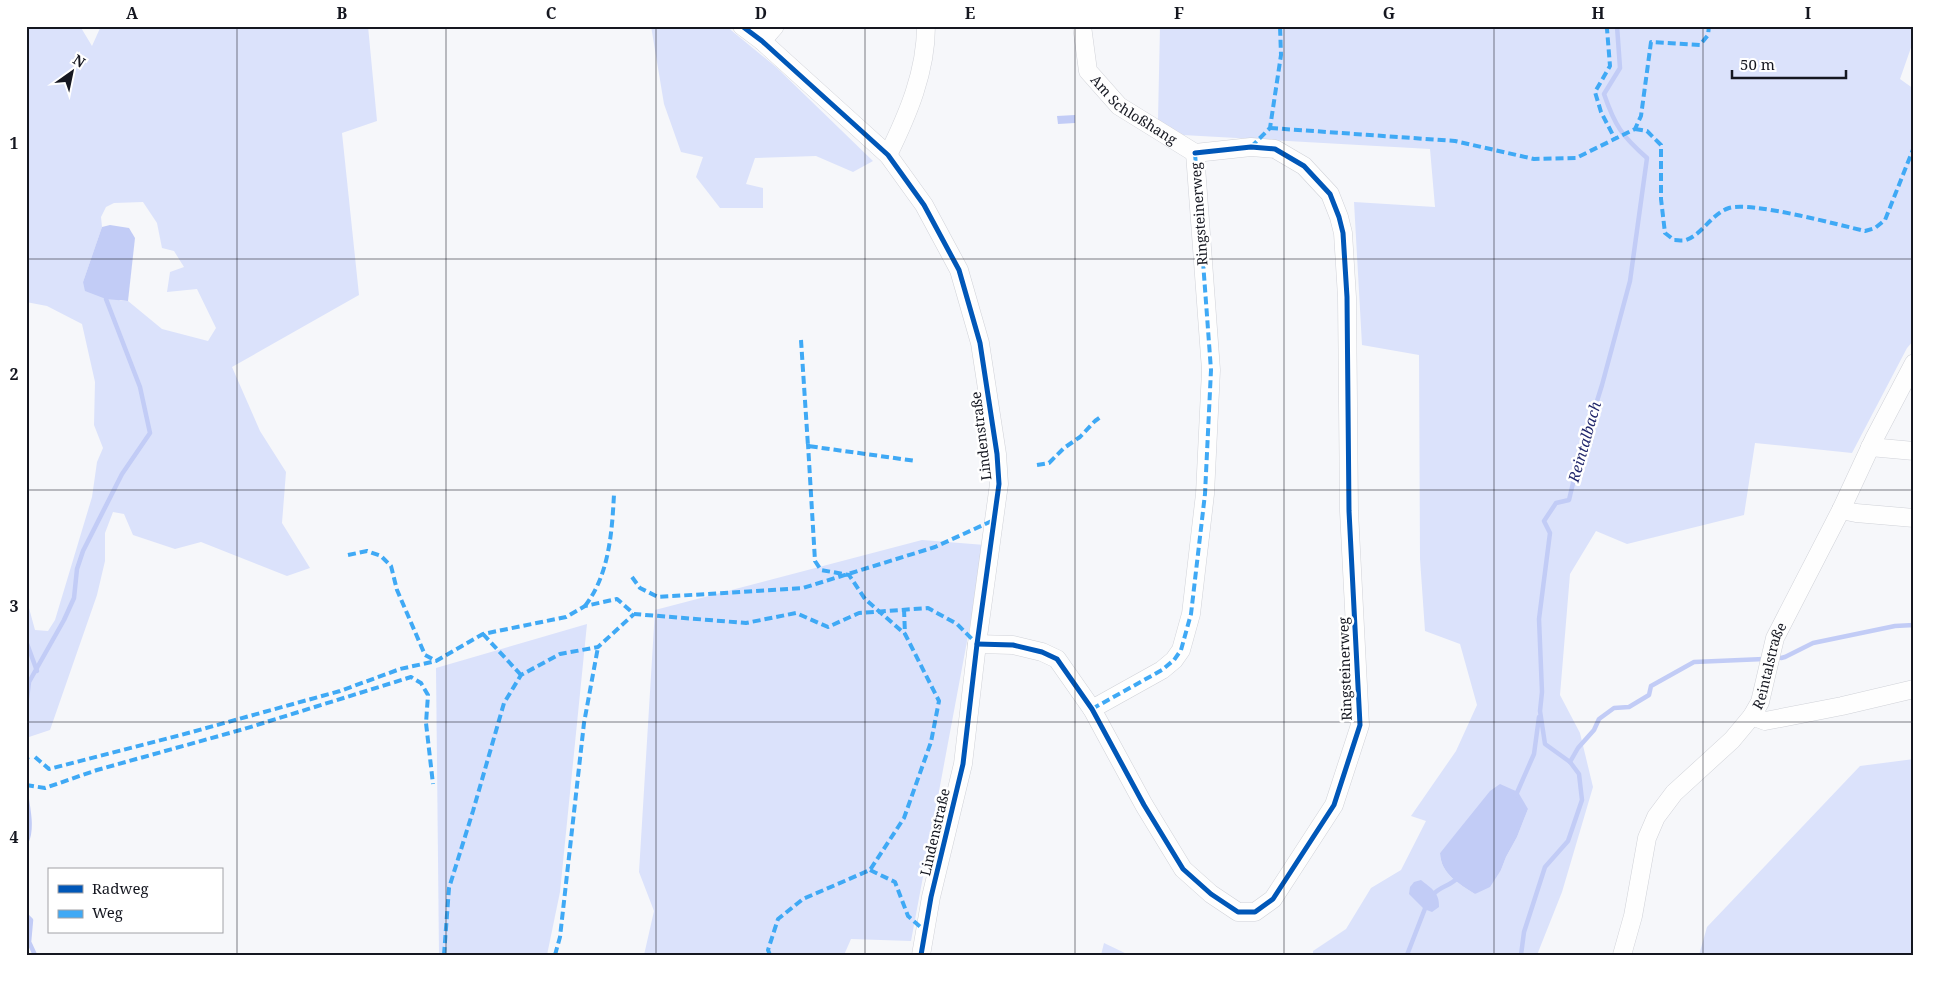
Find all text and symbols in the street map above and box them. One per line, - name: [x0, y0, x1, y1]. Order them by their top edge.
- text: A: [126, 2, 139, 24]
- text: B: [337, 2, 348, 24]
- text: C: [546, 2, 557, 24]
- text: D: [755, 2, 767, 24]
- text: E: [965, 2, 975, 24]
- text: F: [1174, 2, 1184, 24]
- text: G: [1383, 2, 1395, 24]
- text: H: [1591, 2, 1605, 24]
- text: I: [1805, 2, 1811, 24]
- north arrow: [48, 48, 98, 98]
- scale bar: [1732, 48, 1846, 80]
- text: N: [70, 50, 89, 72]
- text: 50 m: [1740, 54, 1775, 74]
- street label: Am Schloßhang: [1087, 70, 1181, 149]
- text: 1: [9, 132, 19, 154]
- street label: Ringsteinerweg: [1185, 161, 1212, 266]
- text: 2: [9, 363, 19, 385]
- street label: Lindenstraße: [966, 391, 995, 482]
- water label: Reintalbach: [1563, 399, 1605, 485]
- text: 3: [9, 595, 19, 617]
- street label: Ringsteinerweg: [1333, 616, 1356, 721]
- street label: Reintalstraße: [1748, 619, 1791, 713]
- street label: Lindenstraße: [915, 786, 954, 878]
- text: 4: [9, 826, 19, 848]
- legend: [48, 868, 222, 934]
- text: Radweg: [92, 878, 149, 898]
- text: Weg: [92, 902, 123, 922]

